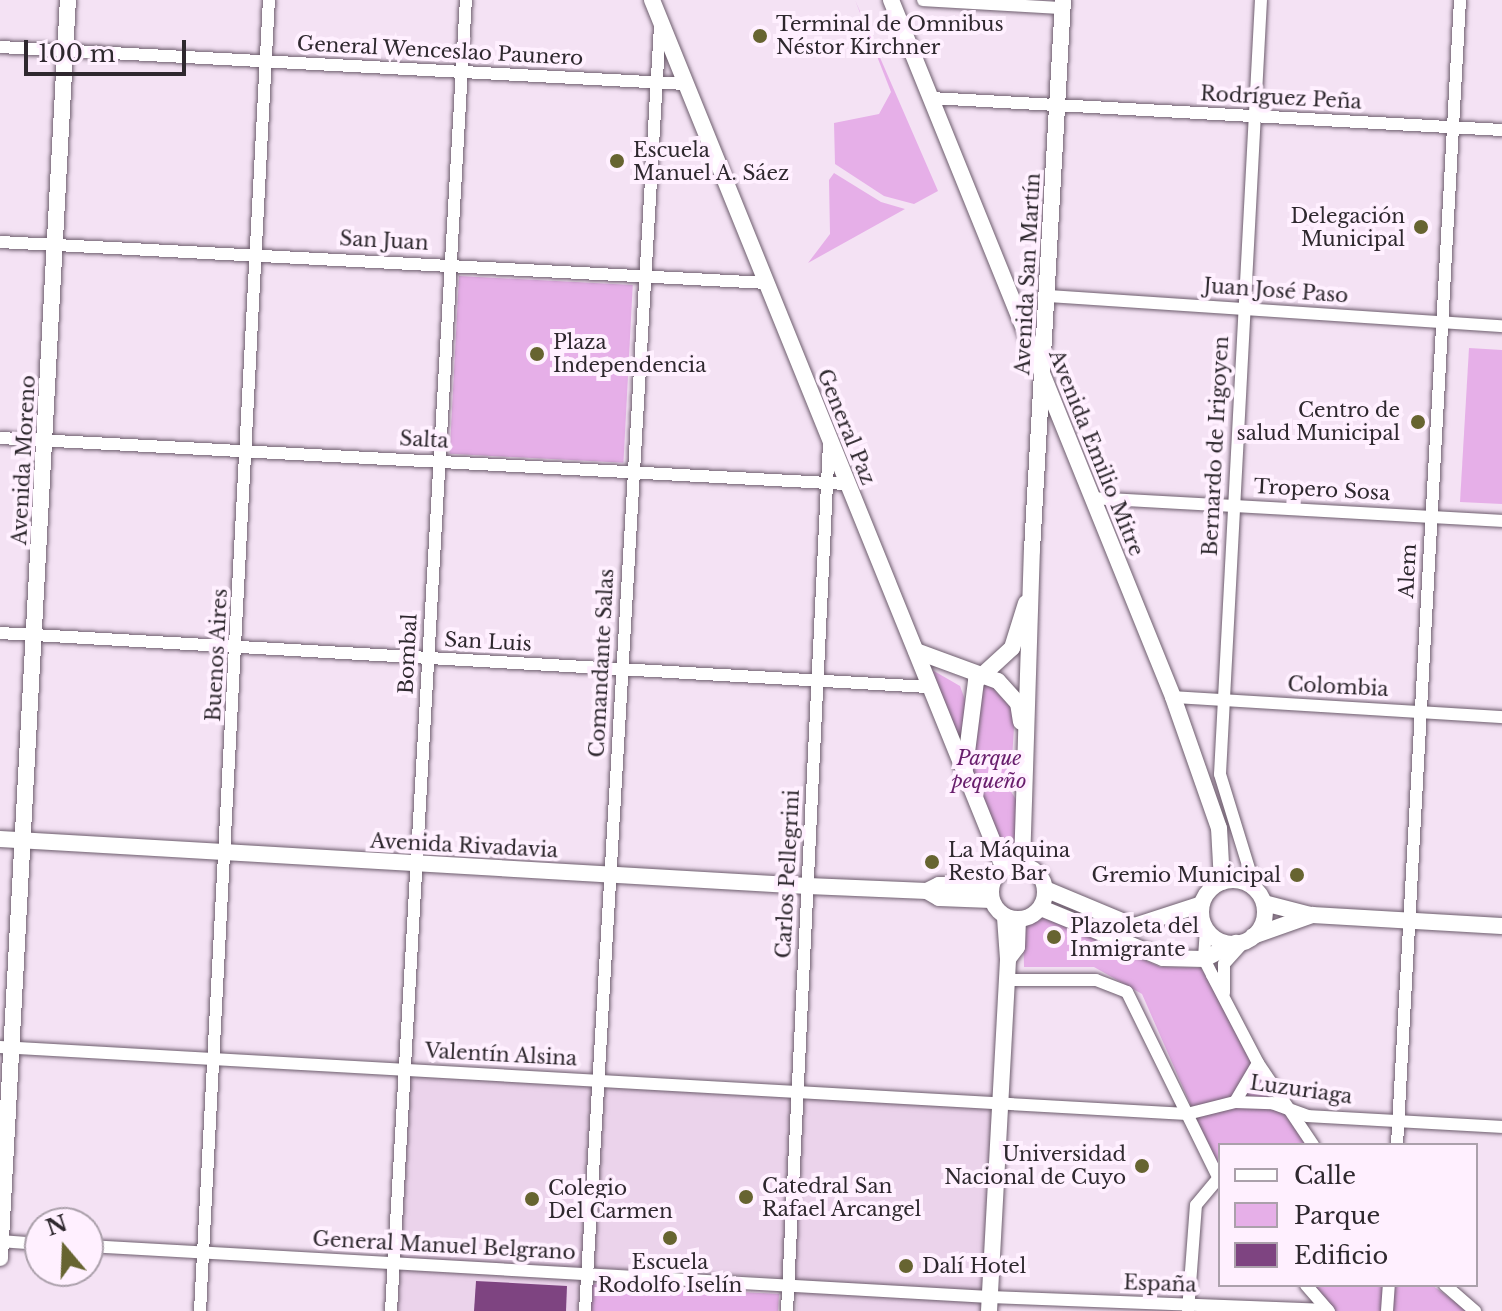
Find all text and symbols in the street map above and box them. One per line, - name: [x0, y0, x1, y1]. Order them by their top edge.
- place label: Terminal de Omnibus Néstor Kirchner: [776, 12, 1004, 59]
- scale bar: [28, 24, 190, 74]
- marker: Terminal de Omnibus Néstor Kirchner: [751, 27, 769, 45]
- street label: General Wenceslao Paunero: [296, 31, 584, 71]
- text: 100 m: [38, 39, 116, 68]
- street label: Rodríguez Peña: [1200, 82, 1362, 114]
- place label: Escuela Manuel A. Sáez: [633, 138, 790, 185]
- marker: Escuela Manuel A. Sáez: [608, 152, 626, 170]
- street label: Avenida San Martín: [1011, 172, 1045, 376]
- place label: Delegación Municipal: [1290, 204, 1405, 251]
- marker: Delegación Municipal: [1412, 218, 1430, 236]
- street label: San Juan: [339, 227, 429, 255]
- street label: Juan José Paso: [1203, 274, 1349, 308]
- place label: Plaza Independencia: [553, 330, 706, 377]
- street label: Bernardo de Irigoyen: [1198, 335, 1234, 557]
- marker: Plaza Independencia: [528, 345, 546, 363]
- street label: Avenida Emilio Mitre: [1044, 346, 1148, 560]
- street label: General Paz: [812, 366, 880, 488]
- street label: Avenida Moreno: [8, 374, 40, 546]
- place label: Centro de salud Municipal: [1237, 398, 1400, 445]
- marker: Centro de salud Municipal: [1407, 411, 1429, 433]
- street label: Salta: [399, 427, 449, 453]
- street label: Tropero Sosa: [1253, 474, 1391, 506]
- street label: Alem: [1395, 543, 1421, 599]
- street label: Comandante Salas: [585, 568, 619, 758]
- street label: Buenos Aires: [202, 588, 232, 722]
- street label: Bombal: [394, 613, 422, 695]
- street label: San Luis: [444, 628, 532, 656]
- street label: Colombia: [1287, 672, 1389, 702]
- park label: Parque pequeño: [951, 746, 1027, 793]
- street label: Carlos Pellegrini: [772, 789, 804, 959]
- street label: Avenida Rivadavia: [369, 829, 559, 863]
- place label: La Máquina Resto Bar: [948, 838, 1070, 885]
- marker: La Máquina Resto Bar: [923, 853, 941, 871]
- place label: Gremio Municipal: [1092, 863, 1281, 887]
- marker: Gremio Municipal: [1288, 866, 1306, 884]
- place label: Plazoleta del Inmigrante: [1070, 914, 1199, 961]
- marker: Plazoleta del Inmigrante: [1045, 928, 1063, 946]
- street label: Valentín Alsina: [424, 1039, 578, 1071]
- street label: Luzuriaga: [1248, 1071, 1354, 1109]
- place label: Universidad Nacional de Cuyo: [944, 1142, 1126, 1189]
- legend: [1218, 1143, 1478, 1287]
- marker: Universidad Nacional de Cuyo: [1133, 1157, 1151, 1175]
- text: Calle: [1294, 1161, 1356, 1190]
- place label: Catedral San Rafael Arcangel: [762, 1174, 922, 1221]
- place label: Colegio Del Carmen: [548, 1176, 673, 1223]
- marker: Catedral San Rafael Arcangel: [737, 1188, 755, 1206]
- marker: Colegio Del Carmen: [523, 1190, 541, 1208]
- text: Parque: [1294, 1201, 1380, 1230]
- north arrow: [24, 1207, 104, 1287]
- text: N: [42, 1210, 71, 1242]
- street label: General Manuel Belgrano: [312, 1227, 576, 1265]
- marker: Escuela Rodolfo Iselín: [661, 1229, 679, 1247]
- text: Edificio: [1294, 1241, 1388, 1270]
- place label: Escuela Rodolfo Iselín: [598, 1250, 742, 1297]
- place label: Dalí Hotel: [922, 1254, 1026, 1278]
- marker: Dalí Hotel: [897, 1257, 915, 1275]
- street label: España: [1123, 1271, 1197, 1297]

